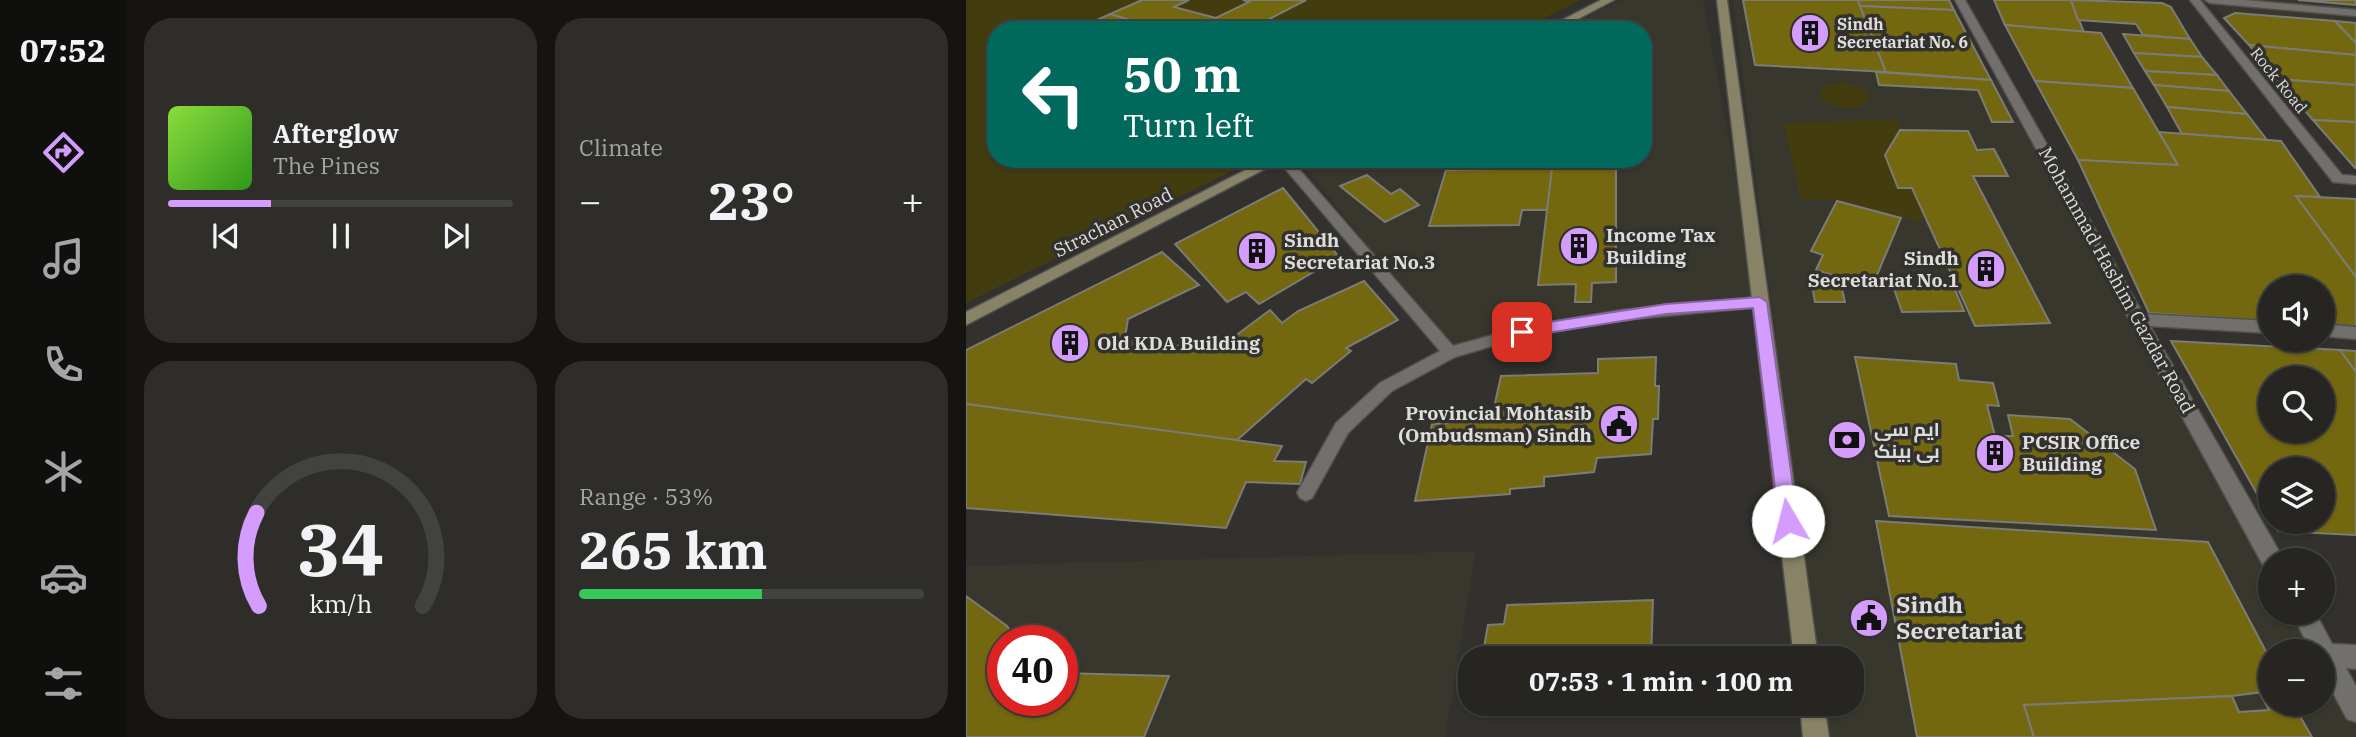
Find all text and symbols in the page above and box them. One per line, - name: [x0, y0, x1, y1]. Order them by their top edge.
- building icon: Sindh Secretariat No. 6: [1789, 12, 1831, 54]
- place label: Sindh Secretariat No. 6: [1837, 14, 1968, 52]
- text: 07:52: [20, 29, 106, 71]
- text: 50 m: [1123, 42, 1241, 105]
- street label: Rock Road: [2246, 43, 2312, 117]
- icon: left: [1008, 49, 1099, 140]
- text: Turn left: [1123, 104, 1254, 146]
- text: Afterglow: [273, 116, 399, 150]
- icon: directions: [39, 128, 88, 177]
- text: Climate: [579, 132, 663, 162]
- street label: Mohammad Hashim Gazdar Road: [2034, 143, 2200, 417]
- text: The Pines: [273, 150, 380, 180]
- text: 23°: [708, 167, 795, 234]
- text: −: [579, 176, 602, 225]
- text: +: [901, 176, 924, 225]
- street label: Strachan Road: [1049, 182, 1177, 262]
- icon: previous: [207, 217, 245, 255]
- icon: pause: [322, 217, 360, 255]
- icon: next: [437, 217, 475, 255]
- place label: Income Tax Building: [1606, 223, 1715, 269]
- building icon: Income Tax Building: [1558, 225, 1600, 267]
- place label: Sindh Secretariat No.3: [1284, 228, 1435, 274]
- building icon: Sindh Secretariat No.3: [1236, 230, 1278, 272]
- icon: music: [39, 234, 88, 283]
- place label: Sindh Secretariat No.1: [1808, 246, 1959, 292]
- building icon: Sindh Secretariat No.1: [1965, 248, 2007, 290]
- map controls: [2258, 275, 2335, 716]
- button: sound: [2258, 275, 2335, 352]
- pin: [1492, 302, 1552, 362]
- icon: arrive: [1503, 313, 1541, 351]
- building icon: Old KDA Building: [1049, 322, 1091, 364]
- place label: Old KDA Building: [1097, 331, 1260, 355]
- icon: phone: [39, 340, 88, 389]
- button: search: [2258, 366, 2335, 443]
- place label: Provincial Mohtasib (Ombudsman) Sindh: [1398, 401, 1592, 447]
- public building icon: Provincial Mohtasib (Ombudsman) Sindh: [1598, 403, 1640, 445]
- place label: ایم سی بی بینک: [1874, 417, 1940, 463]
- bank icon: ایم سی بی بینک: [1826, 419, 1868, 461]
- place label: PCSIR Office Building: [2022, 430, 2141, 476]
- building icon: PCSIR Office Building: [1974, 432, 2016, 474]
- icon: climate: [39, 447, 88, 496]
- button: layers: [2258, 457, 2335, 534]
- text: Range · 53%: [579, 481, 713, 511]
- position arrow: [1751, 484, 1825, 558]
- text: 34: [297, 501, 384, 596]
- text: 265 km: [579, 516, 768, 583]
- button: +: [2258, 548, 2335, 625]
- icon: car: [39, 553, 88, 602]
- text: km/h: [309, 587, 372, 620]
- place label: Sindh Secretariat: [1896, 589, 2023, 645]
- public building icon: Sindh Secretariat: [1848, 597, 1890, 639]
- speed limit sign: 40: [987, 625, 1078, 716]
- button: −: [2258, 639, 2335, 716]
- icon: filters: [39, 659, 88, 708]
- text: 07:53 · 1 min · 100 m: [1529, 664, 1793, 698]

